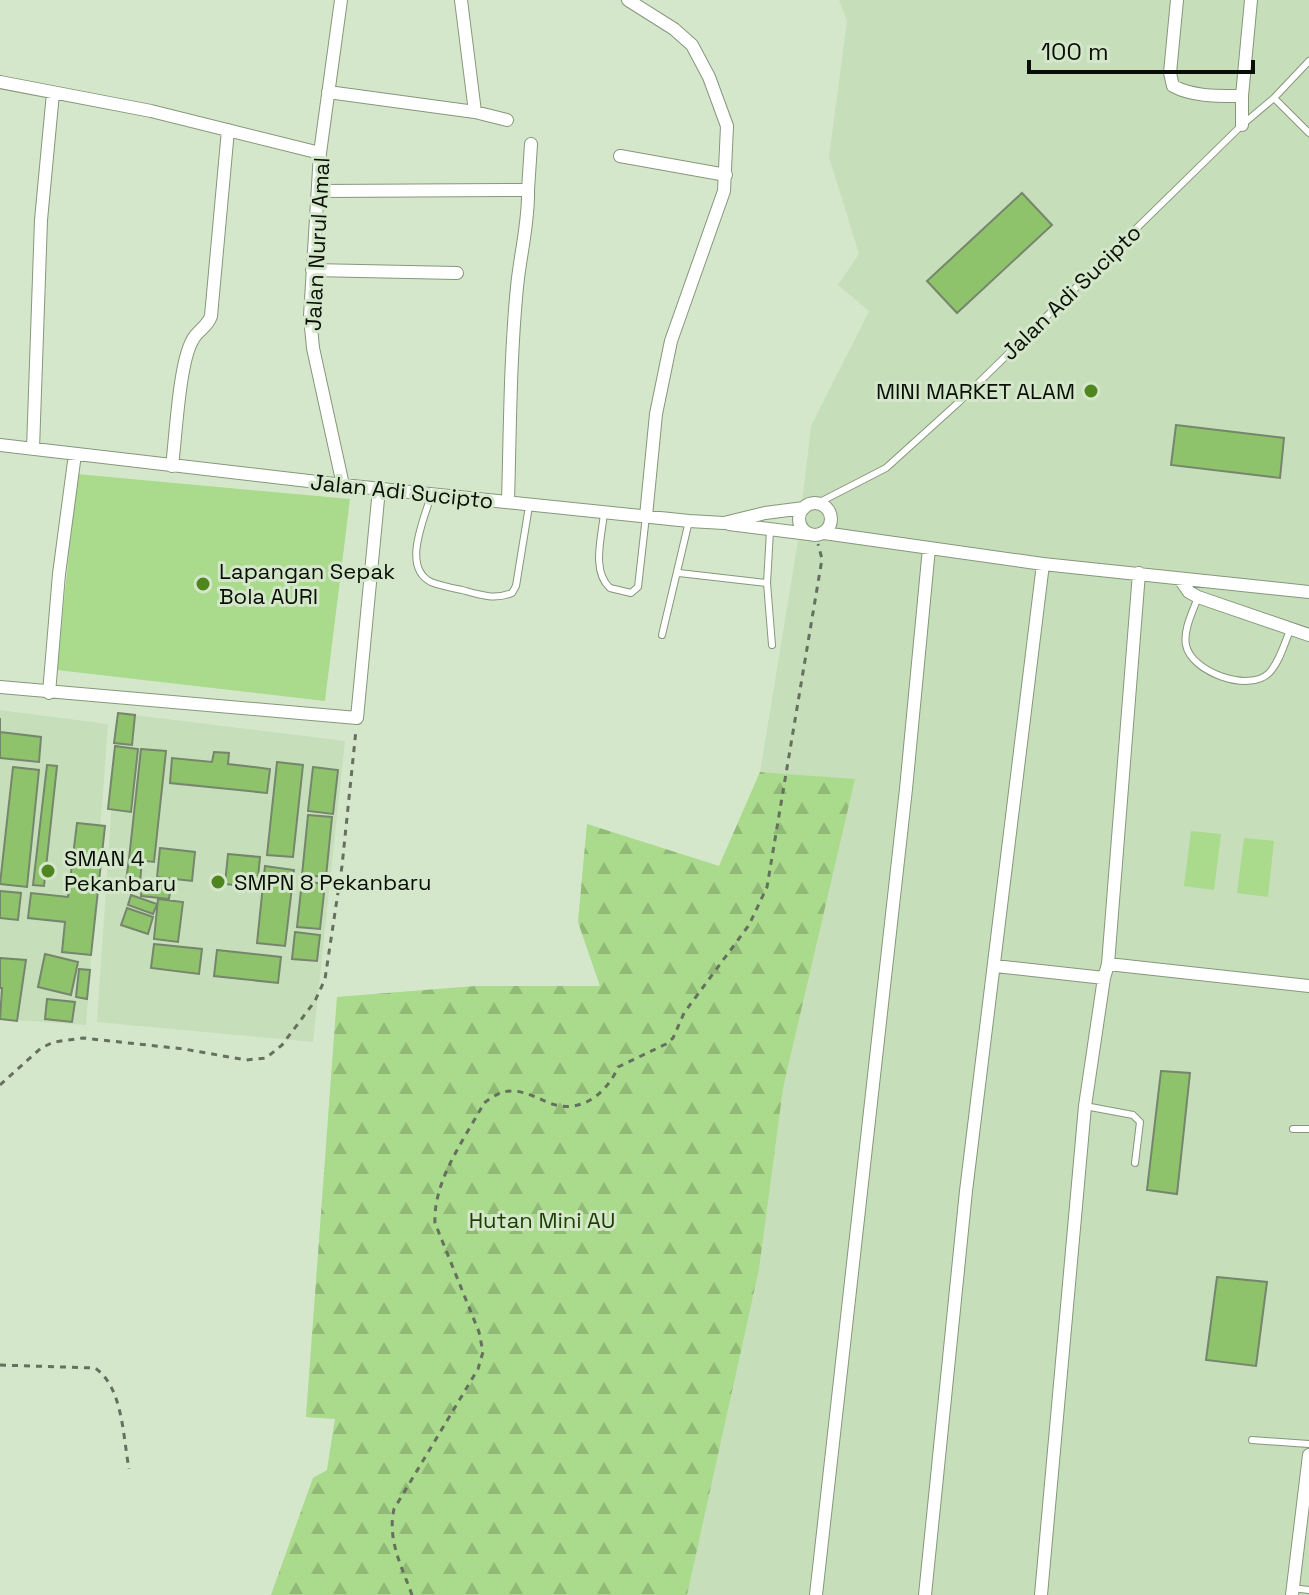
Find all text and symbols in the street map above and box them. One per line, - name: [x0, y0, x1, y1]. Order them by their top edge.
- scale bar: [1029, 24, 1253, 74]
- text: 100 m: [1041, 36, 1109, 67]
- street label: Jalan Nurul Amal: [298, 157, 336, 331]
- street label: Jalan Adi Sucipto: [995, 218, 1147, 366]
- place label: MINI MARKET ALAM: [876, 377, 1075, 405]
- marker: MINI MARKET ALAM: [1082, 382, 1100, 400]
- street label: Jalan Adi Sucipto: [309, 467, 495, 515]
- place label: Lapangan Sepak Bola AURI: [219, 557, 395, 610]
- marker: Lapangan Sepak Bola AURI: [194, 575, 212, 593]
- place label: SMAN 4 Pekanbaru: [64, 844, 176, 897]
- marker: SMAN 4 Pekanbaru: [39, 862, 57, 880]
- place label: SMPN 8 Pekanbaru: [234, 868, 432, 896]
- marker: SMPN 8 Pekanbaru: [209, 873, 227, 891]
- park label: Hutan Mini AU: [469, 1206, 615, 1234]

